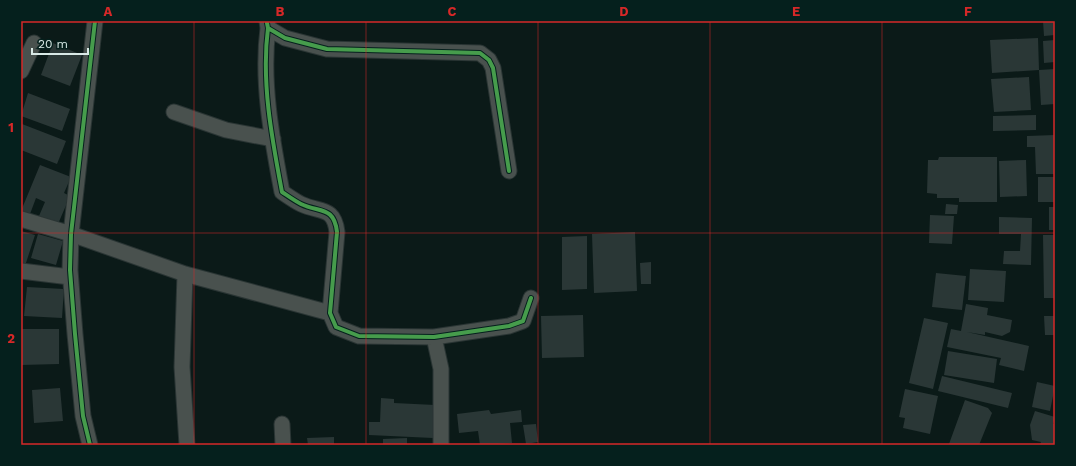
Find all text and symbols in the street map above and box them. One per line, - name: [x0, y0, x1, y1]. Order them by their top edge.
- text: A: [104, 4, 113, 19]
- text: B: [276, 4, 285, 19]
- text: C: [448, 4, 457, 19]
- text: D: [619, 4, 629, 19]
- text: E: [792, 4, 800, 19]
- text: F: [964, 4, 972, 19]
- scale bar: [32, 30, 88, 56]
- text: 20 m: [38, 37, 68, 51]
- text: 1: [8, 120, 14, 135]
- text: 2: [7, 331, 15, 346]

